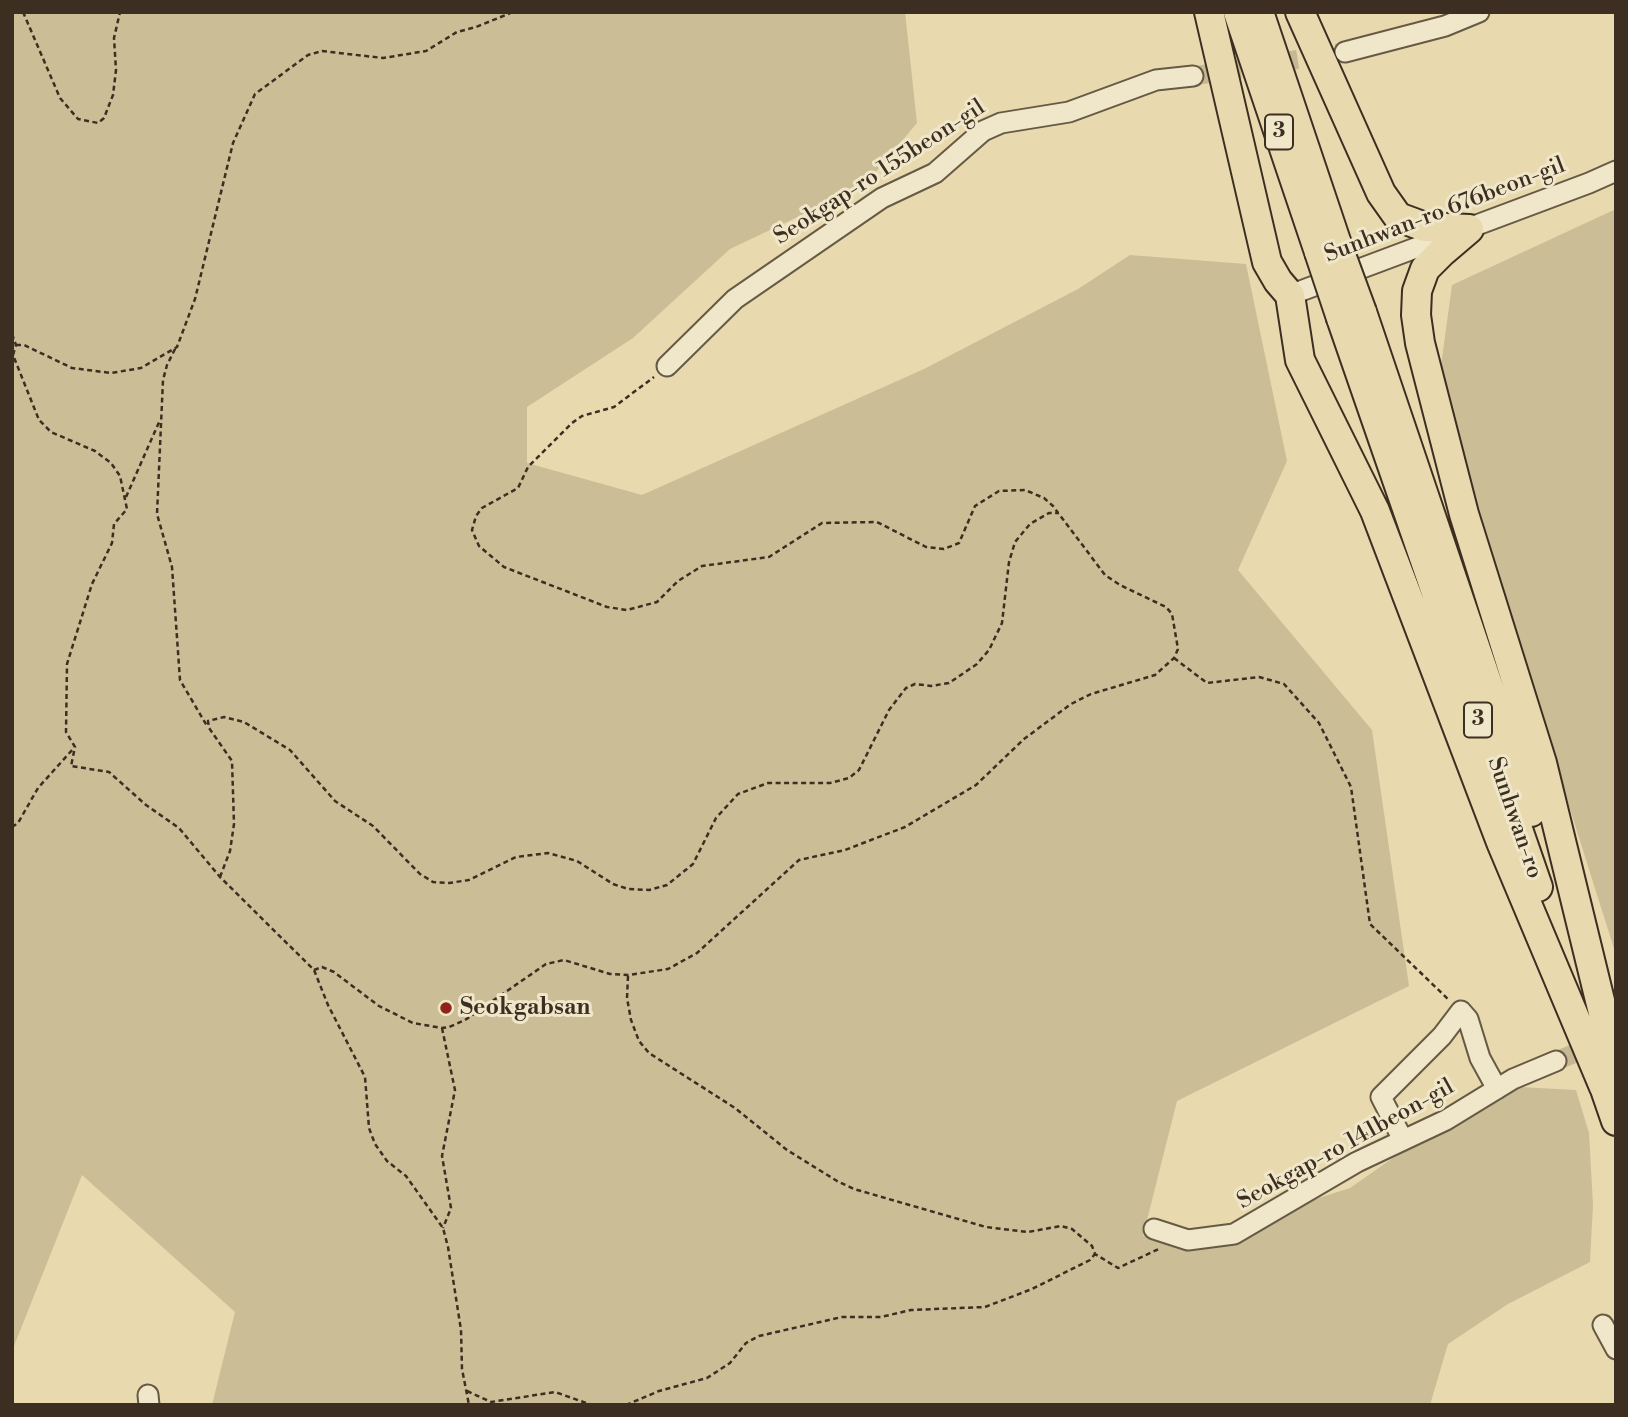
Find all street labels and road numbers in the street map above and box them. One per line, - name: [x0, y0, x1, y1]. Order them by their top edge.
- street label: Seokgap-ro 155beon-gil: [769, 94, 991, 252]
- road number: 3: [1265, 114, 1293, 150]
- street label: Sunhwan-ro 676beon-gil: [1321, 152, 1569, 270]
- road number: 3: [1464, 702, 1492, 738]
- street label: Sunhwan-ro: [1480, 754, 1548, 882]
- street label: Seokgap-ro 141beon-gil: [1233, 1074, 1459, 1216]

